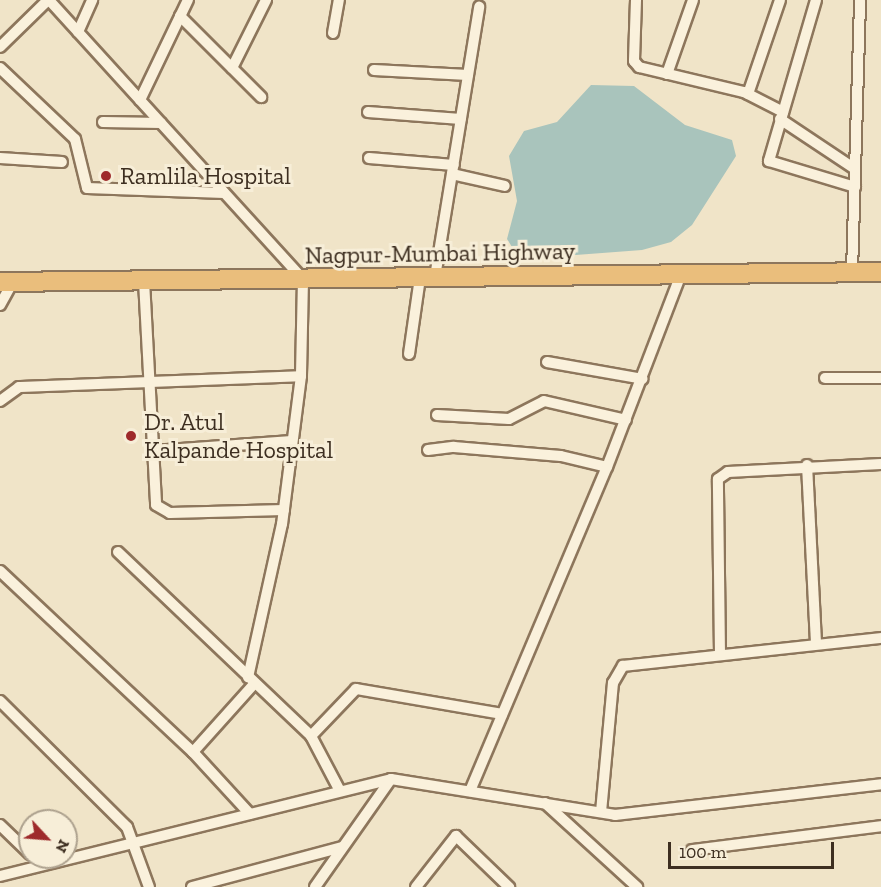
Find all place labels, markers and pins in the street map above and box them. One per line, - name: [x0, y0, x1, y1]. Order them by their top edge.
- place label: Ramlila Hospital: [120, 162, 291, 190]
- marker: Ramlila Hospital: [97, 167, 115, 185]
- place label: Dr. Atul Kalpande Hospital: [144, 408, 333, 464]
- marker: Dr. Atul Kalpande Hospital: [122, 427, 140, 445]

